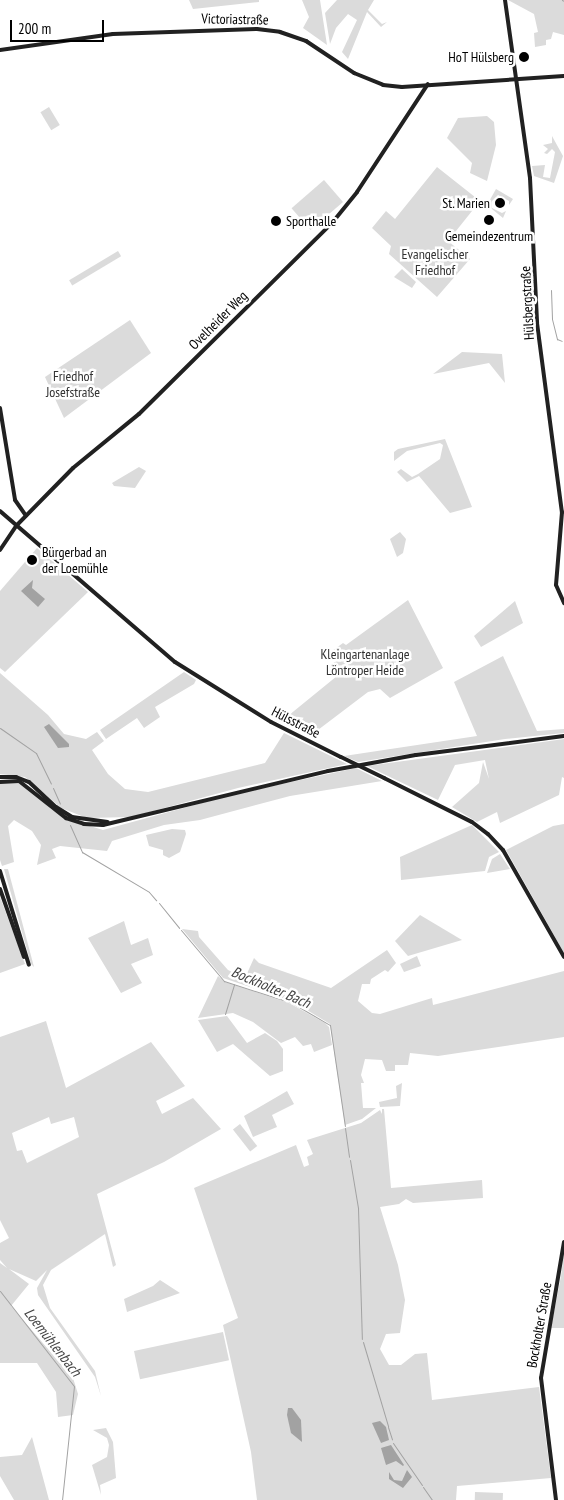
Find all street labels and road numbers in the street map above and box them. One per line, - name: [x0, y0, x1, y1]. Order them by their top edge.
- street label: Victoriastraße: [201, 10, 269, 28]
- street label: Hülsbergstraße: [517, 266, 537, 340]
- street label: Ovelheider Weg: [185, 287, 251, 353]
- street label: Hülsstraße: [269, 703, 323, 741]
- street label: Bockholter Straße: [523, 1281, 555, 1369]

